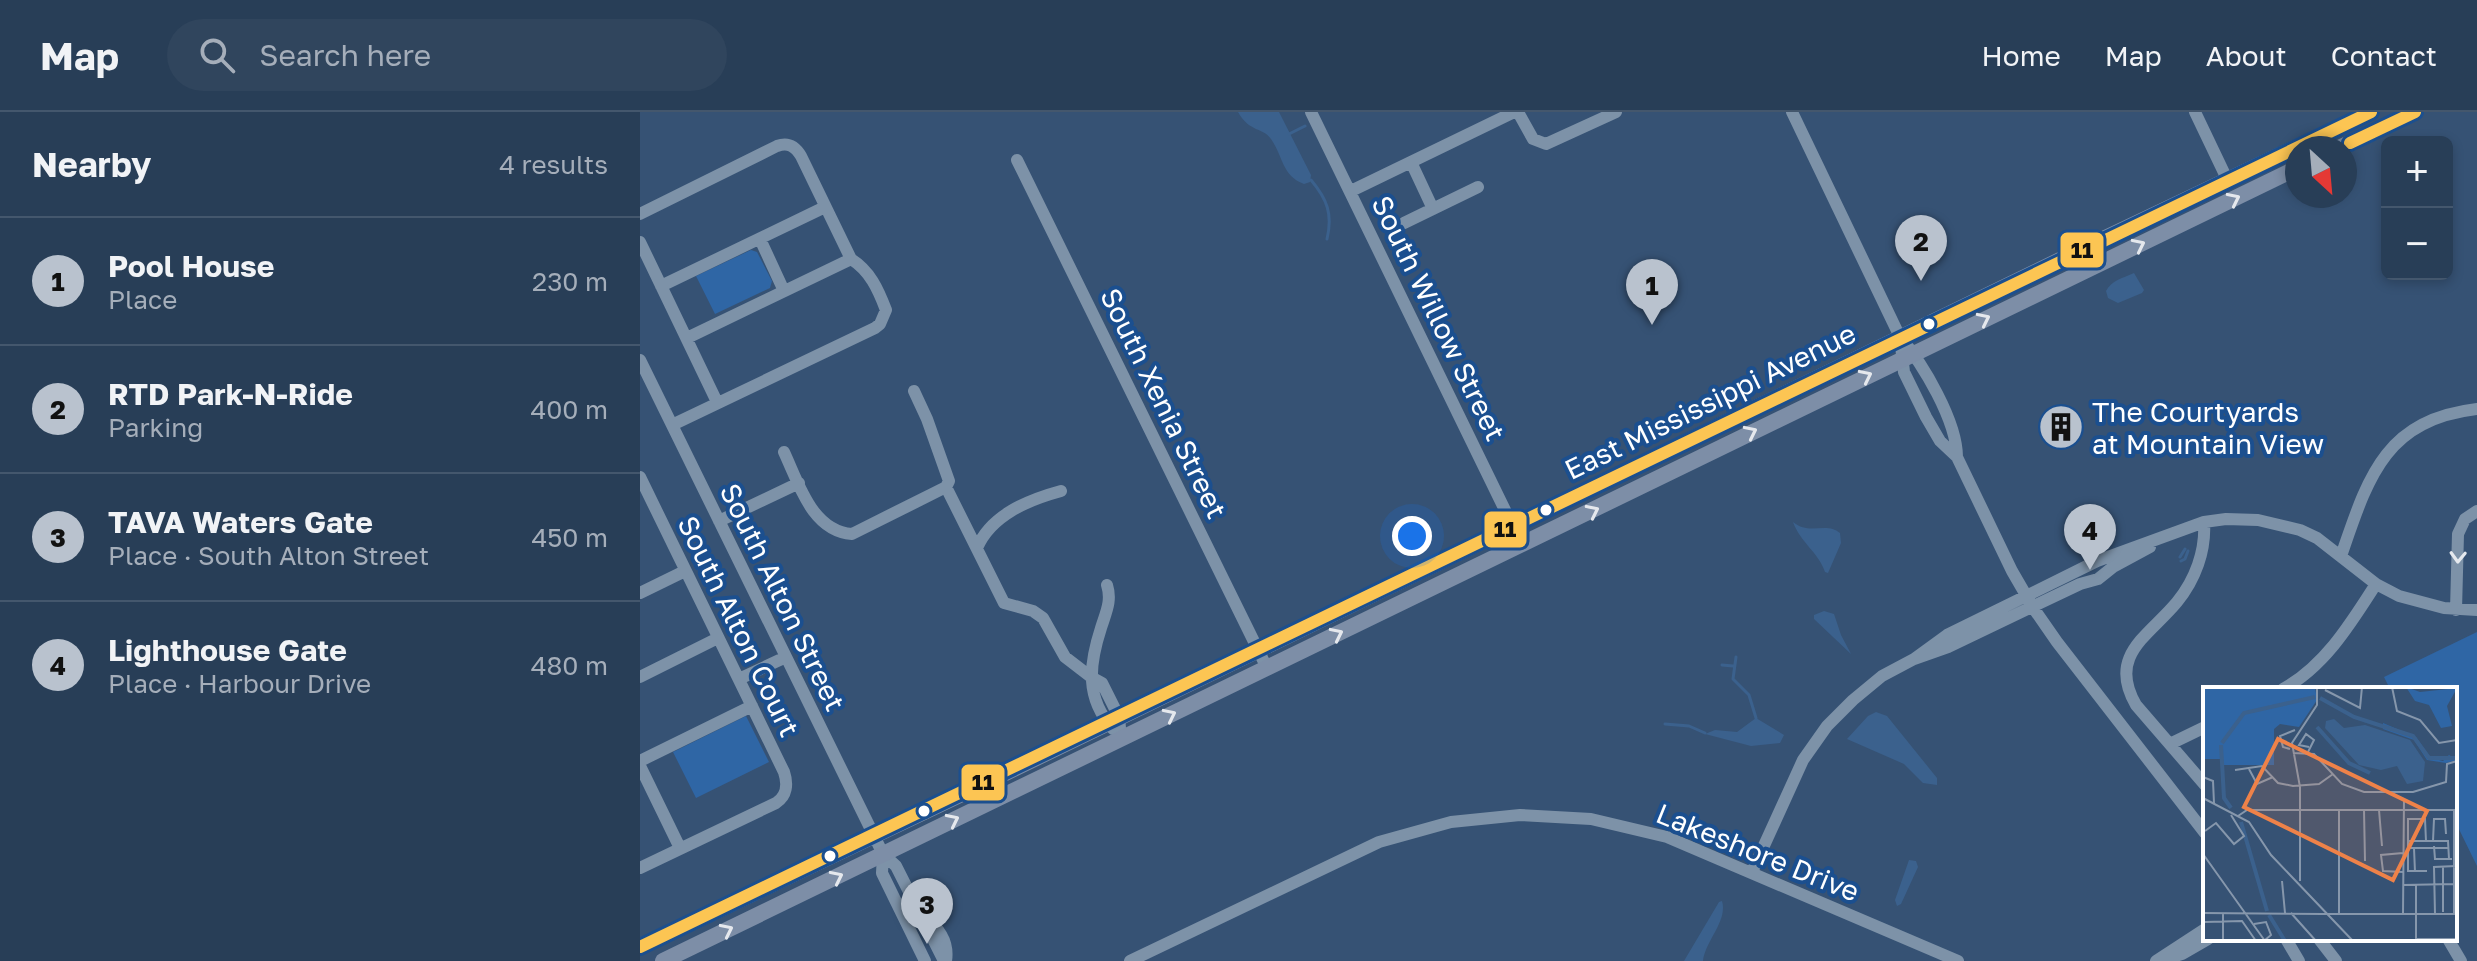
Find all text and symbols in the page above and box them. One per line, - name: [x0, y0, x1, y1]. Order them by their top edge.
- search box: [167, 19, 727, 91]
- text: Map: [40, 33, 119, 78]
- icon: search: [195, 33, 239, 77]
- text: Search here: [259, 37, 431, 73]
- text: Home: [1982, 39, 2061, 72]
- text: Map: [2105, 39, 2162, 72]
- text: About: [2206, 39, 2287, 72]
- text: Contact: [2331, 39, 2437, 72]
- north arrow: [2285, 136, 2357, 208]
- map controls: [2381, 136, 2453, 280]
- button: +: [2381, 136, 2453, 208]
- text: Nearby: [32, 144, 152, 184]
- text: 4 results: [499, 149, 608, 180]
- street label: South Willow Street: [1365, 190, 1513, 446]
- one-way arrow: [2225, 193, 2240, 209]
- button: −: [2381, 208, 2453, 280]
- pin: 2: [1895, 215, 1947, 281]
- line badge: 11: [2059, 231, 2105, 269]
- text: 11: [2071, 236, 2093, 263]
- one-way arrow: [2130, 239, 2145, 255]
- text: Pool House: [108, 248, 275, 284]
- pin: 1: [1626, 259, 1678, 325]
- text: 1: [51, 266, 65, 297]
- text: 230 m: [532, 266, 608, 297]
- street label: South Xenia Street: [1094, 283, 1234, 523]
- text: Place: [108, 284, 177, 315]
- one-way arrow: [1976, 313, 1990, 329]
- street label: East Mississippi Avenue: [1559, 316, 1861, 486]
- unlabelled marker: [1921, 316, 1937, 332]
- one-way arrow: [1858, 370, 1872, 386]
- text: RTD Park-N-Ride: [108, 376, 353, 412]
- text: 2: [50, 394, 66, 425]
- text: 400 m: [530, 394, 608, 425]
- place label: The Courtyards at Mountain View: [2092, 395, 2324, 460]
- building icon: The Courtyards at Mountain View: [2037, 403, 2085, 451]
- text: Parking: [108, 412, 203, 443]
- one-way arrow: [1743, 426, 1758, 442]
- street label: South Alton Street: [714, 478, 852, 716]
- unlabelled marker: [1538, 502, 1554, 518]
- text: TAVA Waters Gate: [108, 504, 373, 540]
- pin: 4: [2064, 504, 2116, 570]
- one-way arrow: [1584, 505, 1599, 521]
- street label: South Alton Court: [671, 510, 807, 742]
- line badge: 11: [1483, 510, 1528, 549]
- text: 11: [1494, 515, 1516, 542]
- your location: [1392, 516, 1432, 556]
- text: 3: [50, 522, 66, 553]
- text: 450 m: [531, 522, 608, 553]
- text: Place · South Alton Street: [108, 540, 429, 571]
- one-way arrow: [2449, 551, 2466, 564]
- one-way arrow: [1328, 629, 1343, 644]
- text: Lighthouse Gate: [108, 632, 347, 668]
- text: 4: [50, 650, 66, 681]
- text: 480 m: [531, 650, 608, 681]
- text: Place · Harbour Drive: [108, 668, 371, 699]
- inset map: [2203, 687, 2457, 941]
- one-way arrow: [1162, 709, 1176, 725]
- line badge: 11: [960, 763, 1006, 802]
- text: 11: [972, 768, 994, 795]
- street label: Lakeshore Drive: [1652, 796, 1864, 908]
- unlabelled marker: [916, 803, 932, 819]
- one-way arrow: [945, 814, 960, 830]
- unlabelled marker: [822, 848, 838, 864]
- one-way arrow: [829, 871, 843, 887]
- pin: 3: [901, 878, 953, 944]
- one-way arrow: [718, 924, 733, 940]

